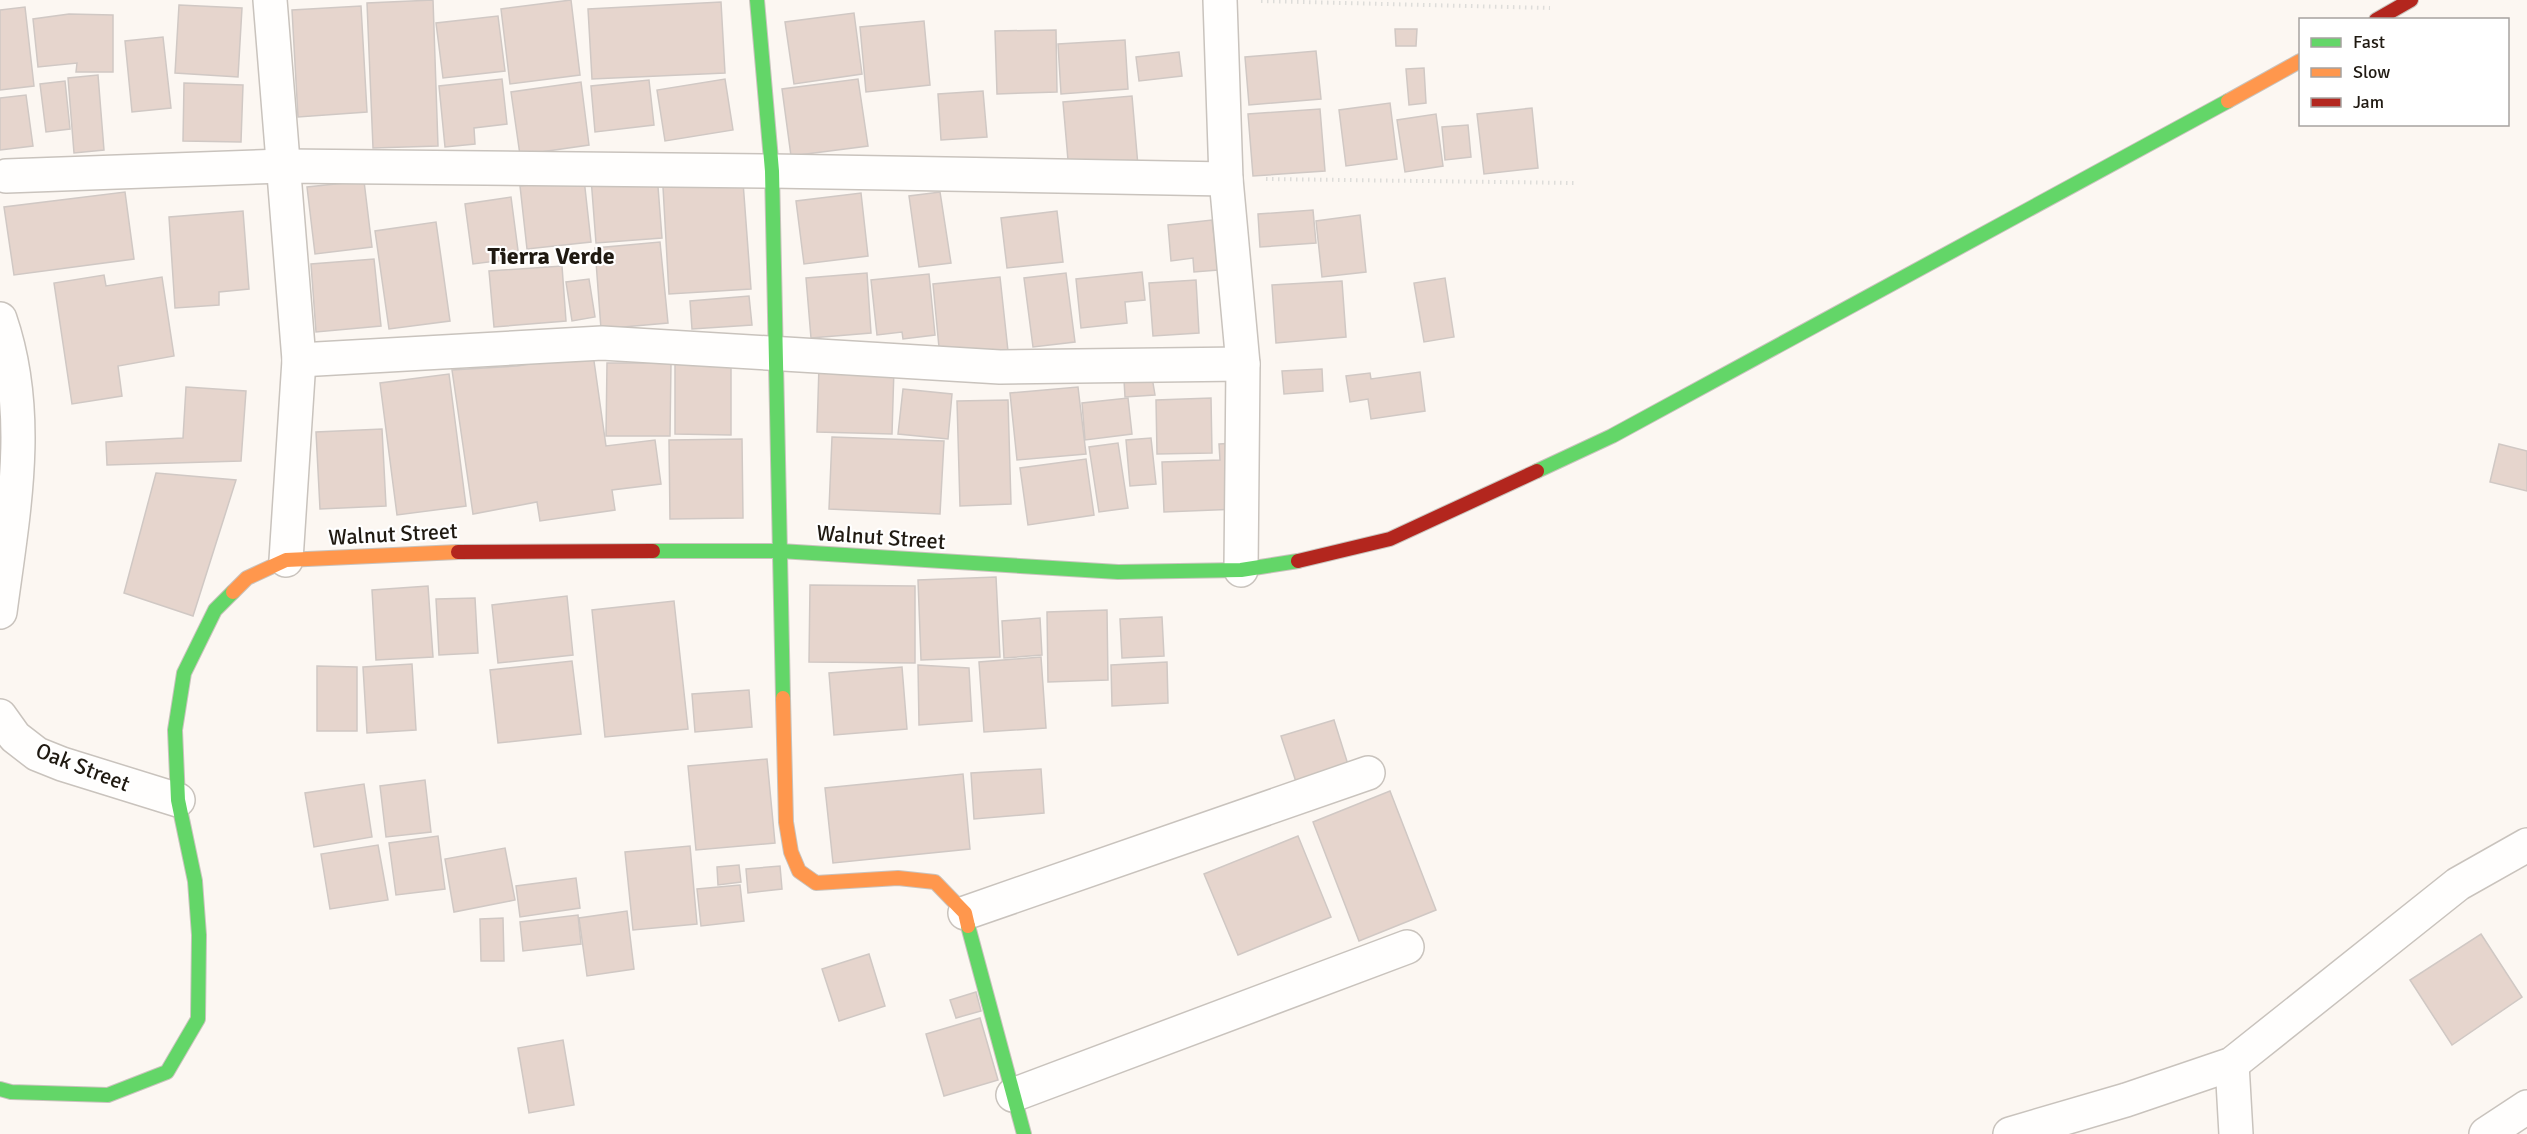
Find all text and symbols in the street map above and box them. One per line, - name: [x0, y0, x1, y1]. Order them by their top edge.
- legend: [2299, 18, 2509, 126]
- text: Fast: [2353, 31, 2385, 53]
- text: Slow: [2353, 61, 2390, 83]
- text: Jam: [2353, 91, 2384, 113]
- district label: Tierra Verde: [487, 241, 615, 271]
- street label: Walnut Street: [328, 517, 459, 551]
- street label: Walnut Street: [816, 519, 947, 555]
- street label: Oak Street: [32, 737, 134, 797]

